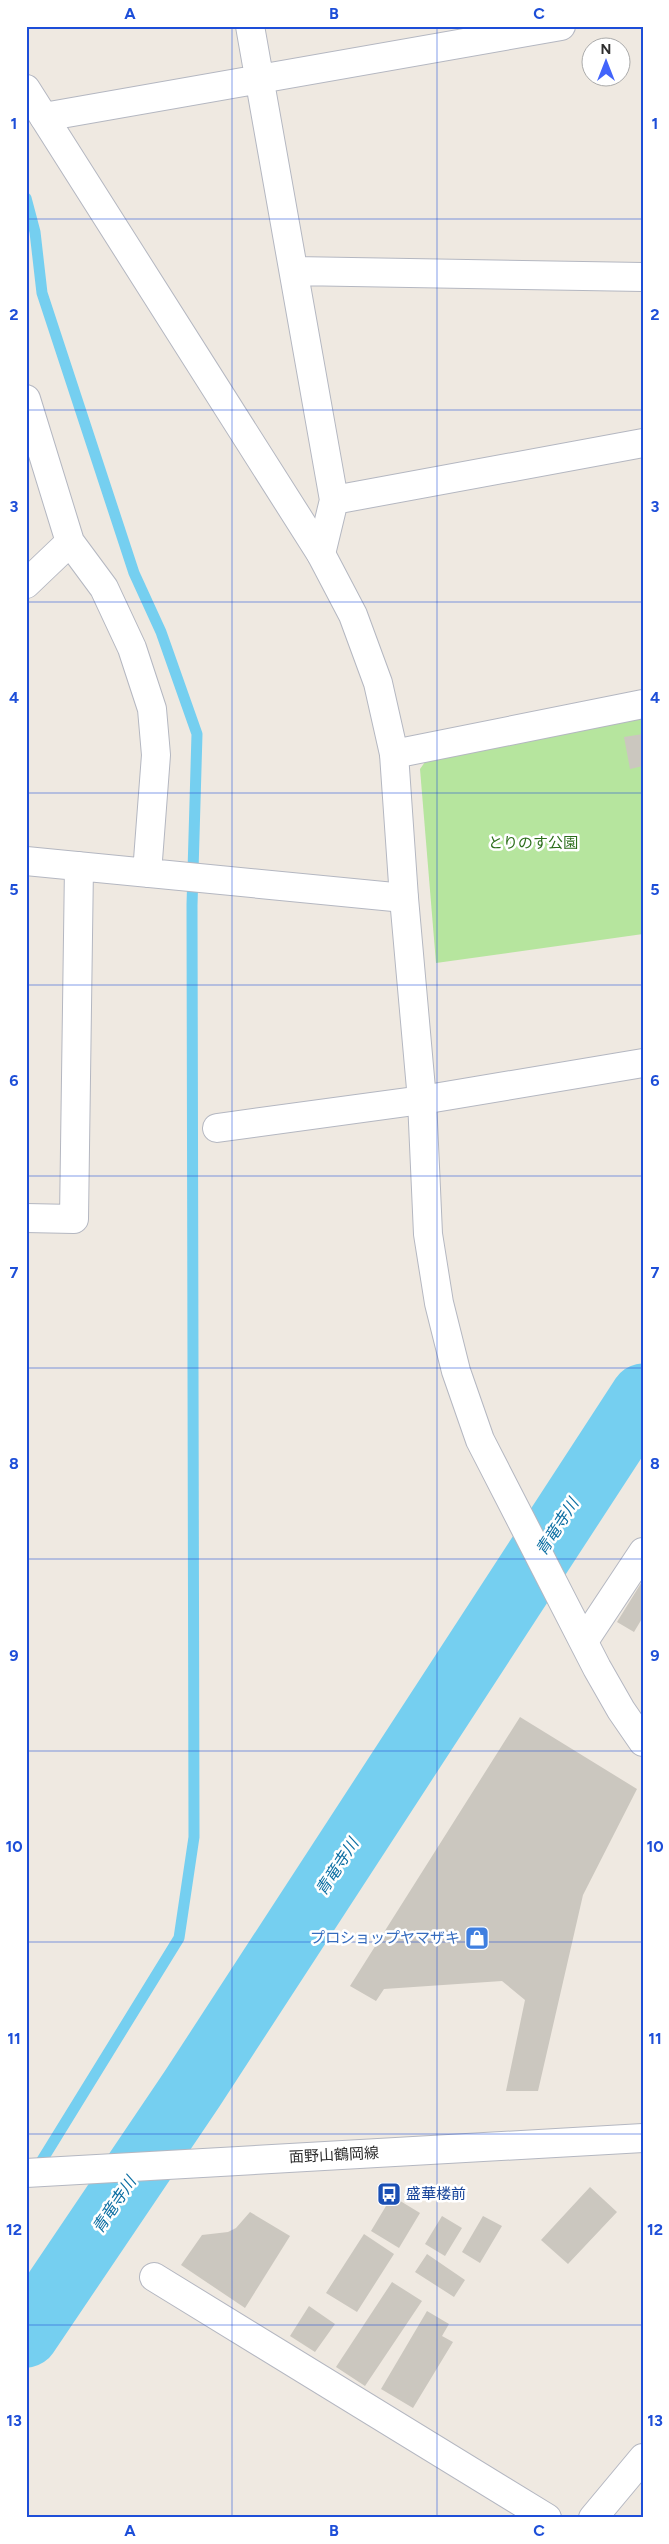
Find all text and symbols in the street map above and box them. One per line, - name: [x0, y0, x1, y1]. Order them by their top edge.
- text: A: [124, 4, 136, 23]
- text: B: [329, 4, 339, 23]
- text: C: [533, 4, 545, 23]
- north arrow: [582, 38, 632, 88]
- text: N: [601, 41, 611, 58]
- text: 1: [11, 114, 17, 133]
- text: 1: [652, 114, 658, 133]
- text: 2: [9, 305, 19, 324]
- text: 2: [650, 305, 660, 324]
- text: 3: [10, 497, 19, 516]
- text: 3: [651, 497, 660, 516]
- text: 4: [9, 688, 19, 707]
- text: 4: [650, 688, 660, 707]
- park label: とりのす公園: [488, 834, 578, 852]
- text: 5: [9, 880, 19, 899]
- text: 5: [650, 880, 660, 899]
- text: 6: [9, 1071, 19, 1090]
- text: 6: [650, 1071, 660, 1090]
- text: 7: [10, 1263, 19, 1282]
- text: 7: [651, 1263, 660, 1282]
- text: 8: [9, 1454, 19, 1473]
- text: 8: [650, 1454, 660, 1473]
- water label: 青竜寺川: [532, 1493, 583, 1559]
- text: 9: [9, 1646, 19, 1665]
- text: 9: [650, 1646, 660, 1665]
- water label: 青竜寺川: [312, 1833, 363, 1899]
- text: 10: [5, 1837, 23, 1856]
- text: 10: [646, 1837, 664, 1856]
- shop icon: プロショップヤマザキ: [464, 1925, 490, 1951]
- place label: プロショップヤマザキ: [310, 1929, 460, 1947]
- text: 11: [7, 2029, 21, 2048]
- text: 11: [648, 2029, 662, 2048]
- street label: 面野山鶴岡線: [289, 2144, 379, 2166]
- water label: 青竜寺川: [88, 2172, 141, 2237]
- bus stop icon: 盛華楼前: [376, 2181, 402, 2207]
- place label: 盛華楼前: [406, 2185, 466, 2203]
- text: 12: [6, 2220, 22, 2239]
- text: 12: [647, 2220, 663, 2239]
- text: 13: [6, 2411, 22, 2430]
- text: 13: [647, 2411, 663, 2430]
- text: A: [124, 2521, 136, 2540]
- text: B: [329, 2521, 339, 2540]
- text: C: [533, 2521, 545, 2540]

